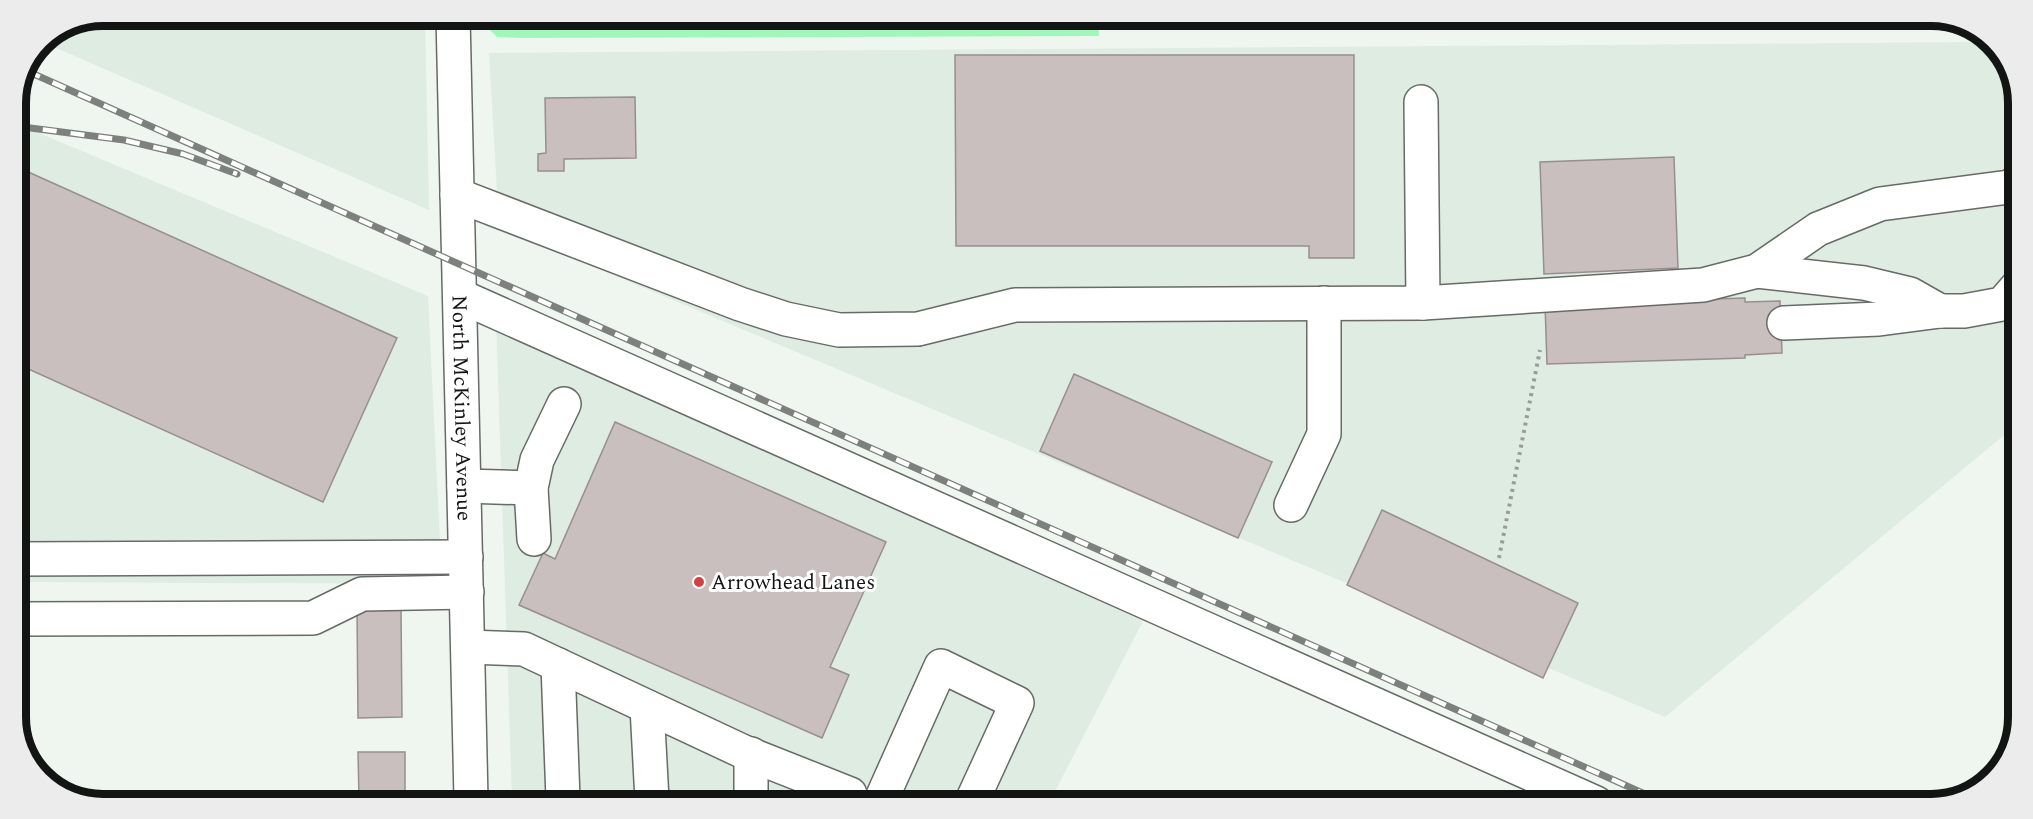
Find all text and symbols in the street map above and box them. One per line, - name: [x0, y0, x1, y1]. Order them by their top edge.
- street label: North McKinley Avenue: [442, 294, 480, 521]
- place label: Arrowhead Lanes: [711, 567, 875, 599]
- marker: Arrowhead Lanes: [692, 575, 706, 589]

